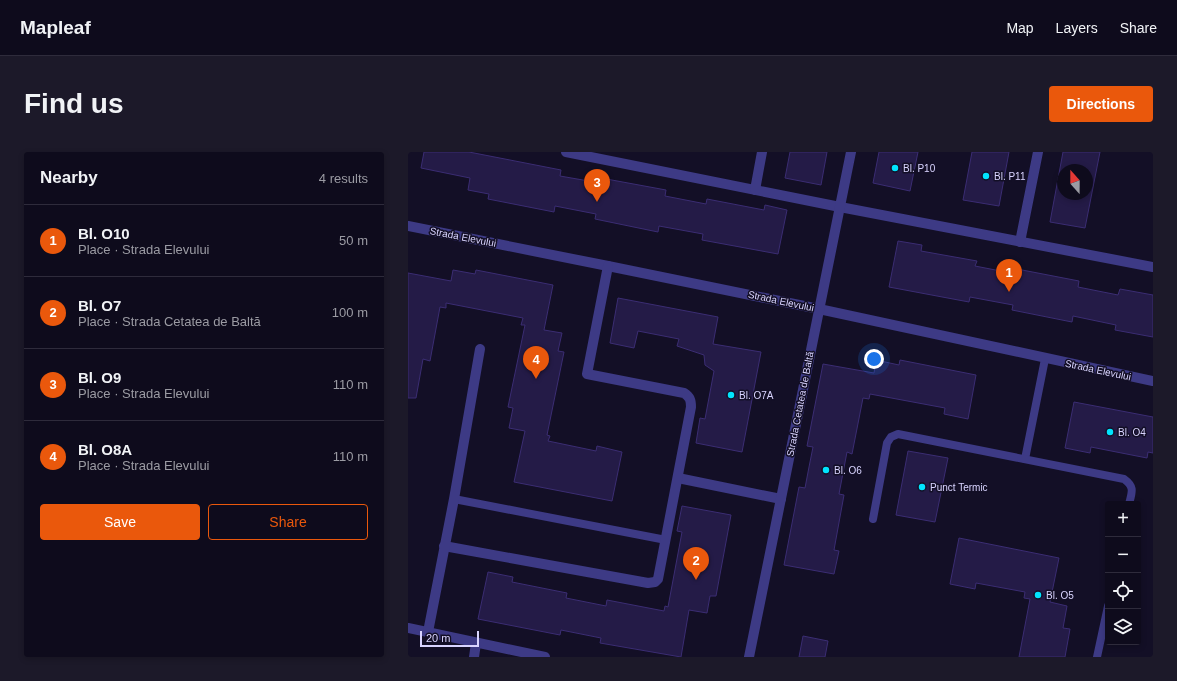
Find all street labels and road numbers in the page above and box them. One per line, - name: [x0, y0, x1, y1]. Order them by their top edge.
- street label: Strada Elevului: [429, 225, 497, 249]
- street label: Strada Elevului: [747, 289, 815, 313]
- street label: Strada Cetatea de Baltă: [784, 350, 816, 457]
- street label: Strada Elevului: [1064, 358, 1132, 382]

